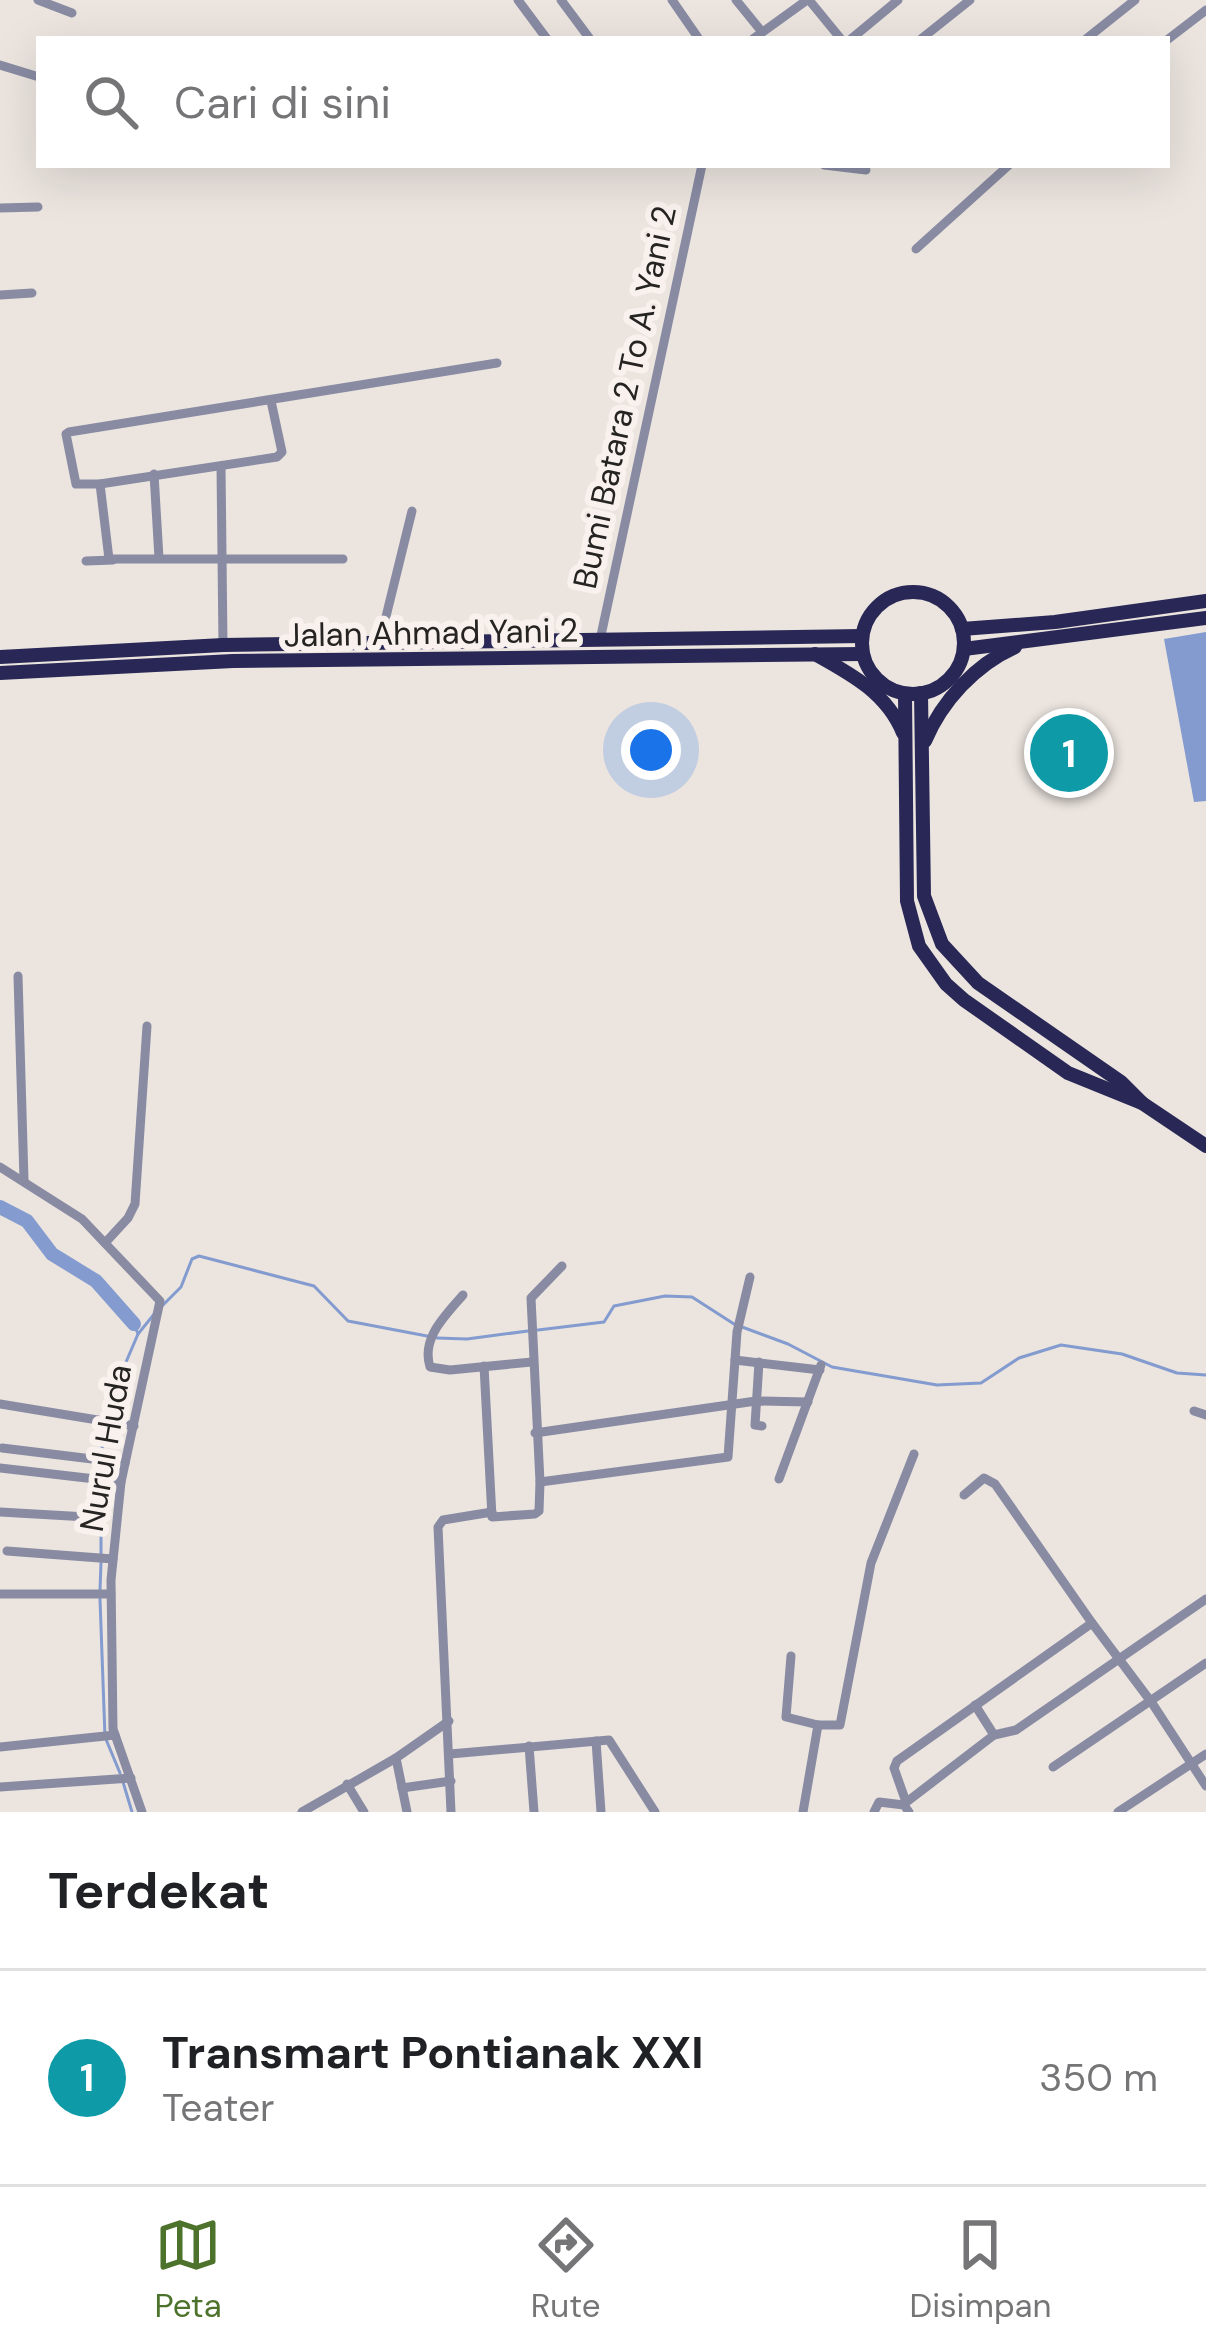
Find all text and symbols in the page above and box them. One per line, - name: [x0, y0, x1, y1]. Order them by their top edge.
- search box: [36, 36, 1170, 168]
- icon: search: [78, 69, 144, 135]
- text: Cari di sini: [174, 73, 391, 132]
- street label: Bumi Batara 2 To A. Yani 2: [563, 202, 686, 592]
- street label: Jalan Ahmad Yani 2: [283, 608, 579, 657]
- pin: 1: [1030, 708, 1108, 798]
- your location: [621, 720, 681, 780]
- street label: Nurul Huda: [70, 1361, 141, 1535]
- text: Terdekat: [48, 1857, 269, 1924]
- text: Transmart Pontianak XXI: [162, 2023, 704, 2082]
- text: 1: [80, 2052, 94, 2103]
- text: 350 m: [1039, 2052, 1158, 2103]
- text: Teater: [162, 2082, 275, 2133]
- tab: Peta: [154, 2212, 222, 2327]
- tab: Rute: [531, 2212, 600, 2327]
- tab: Disimpan: [909, 2212, 1052, 2327]

